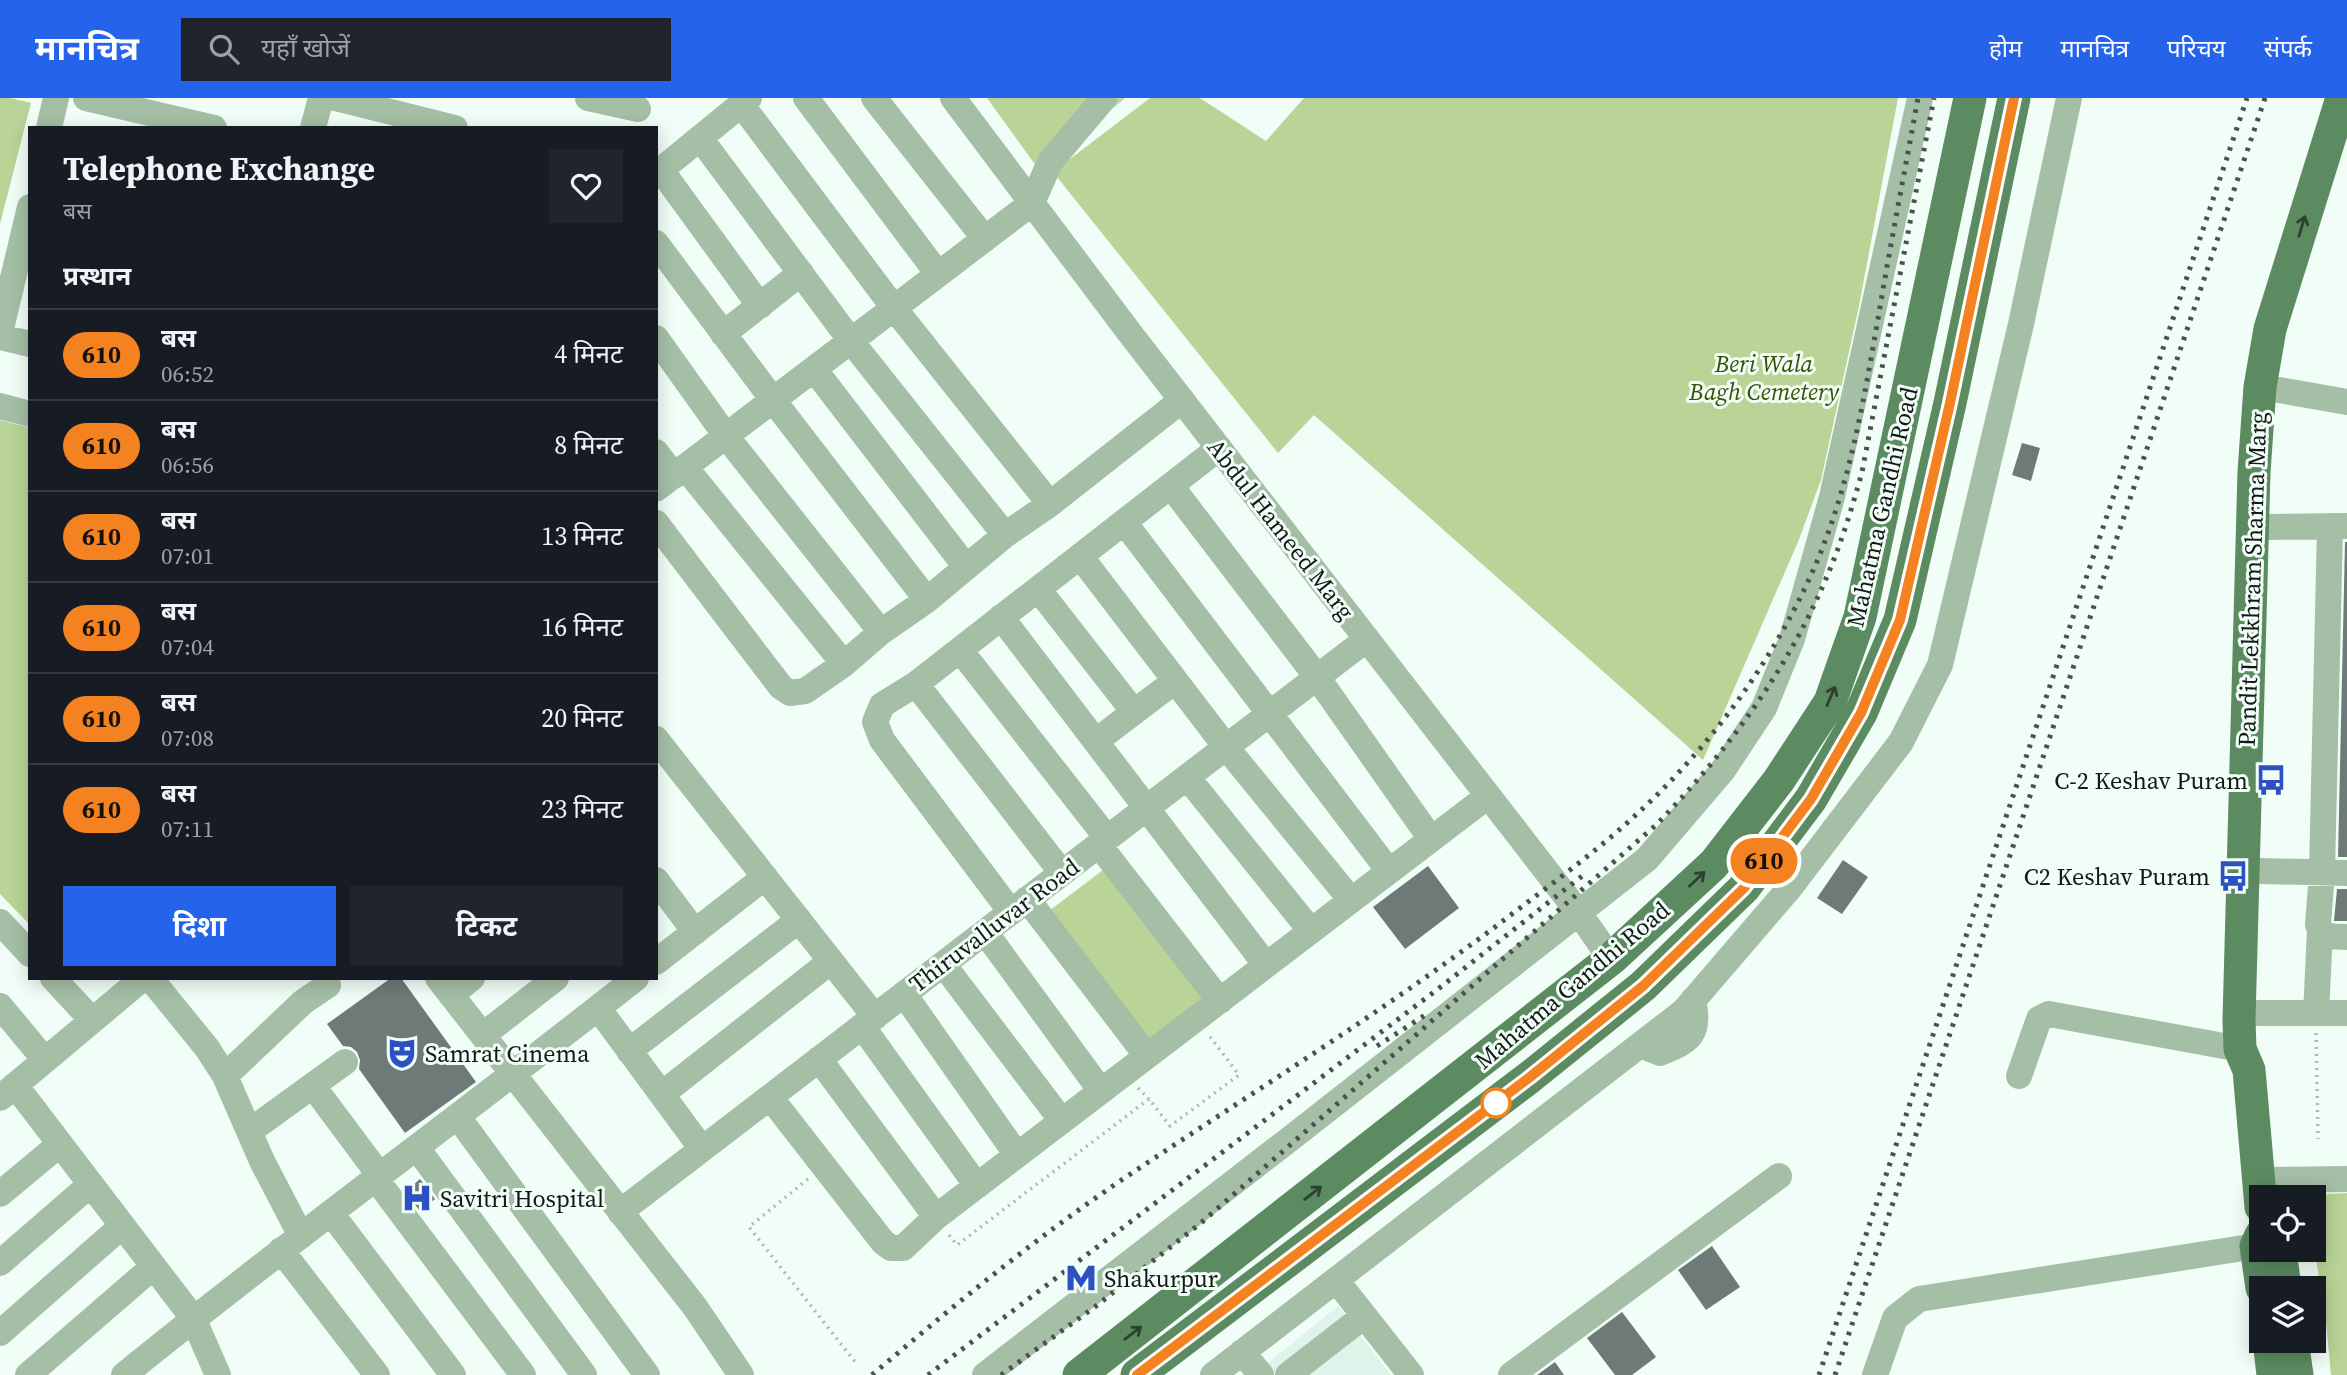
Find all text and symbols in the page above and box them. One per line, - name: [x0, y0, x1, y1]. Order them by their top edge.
- search box: [181, 18, 671, 81]
- text: मानचित्र: [35, 26, 139, 71]
- icon: search: [205, 30, 243, 68]
- text: यहाँ खोजें: [261, 30, 350, 66]
- text: होम: [1989, 32, 2022, 65]
- text: मानचित्र: [2060, 32, 2129, 65]
- text: परिचय: [2167, 32, 2226, 65]
- text: संपर्क: [2264, 32, 2312, 65]
- text: Telephone Exchange: [63, 146, 375, 191]
- button: heart: [549, 149, 623, 223]
- text: बस: [63, 195, 92, 227]
- one-way arrow: [2297, 215, 2310, 237]
- text: प्रस्थान: [63, 258, 131, 294]
- text: बस: [161, 320, 196, 356]
- text: 4 मिनट: [554, 336, 623, 372]
- text: 610: [82, 338, 121, 371]
- park label: Beri Wala Bagh Cemetery: [1688, 347, 1840, 408]
- text: 06:52: [161, 358, 214, 390]
- street label: Mahatma Gandhi Road: [1838, 383, 1926, 630]
- text: बस: [161, 411, 196, 447]
- street label: Pandit Lekkhram Sharma Marg: [2230, 411, 2274, 747]
- text: 8 मिनट: [554, 427, 623, 463]
- text: 610: [82, 429, 121, 462]
- street label: Abdul Hameed Marg: [1200, 432, 1362, 626]
- text: 06:56: [161, 449, 214, 481]
- text: बस: [161, 502, 196, 538]
- text: 13 मिनट: [541, 518, 623, 554]
- text: 610: [82, 520, 121, 553]
- text: 07:01: [161, 540, 214, 572]
- text: बस: [161, 593, 196, 629]
- text: 16 मिनट: [541, 609, 623, 645]
- text: 610: [82, 611, 121, 644]
- text: 07:04: [161, 631, 214, 663]
- text: बस: [161, 684, 196, 720]
- one-way arrow: [1825, 686, 1838, 707]
- text: 20 मिनट: [541, 700, 623, 736]
- text: 610: [82, 702, 121, 735]
- text: 07:08: [161, 722, 214, 754]
- bus stop icon: C-2 Keshav Puram: [2254, 763, 2288, 797]
- place label: C-2 Keshav Puram: [2054, 764, 2248, 797]
- text: बस: [161, 775, 196, 811]
- text: 23 मिनट: [541, 791, 623, 827]
- text: 610: [82, 793, 121, 826]
- text: 07:11: [161, 813, 214, 845]
- line badge: 610: [1724, 838, 1804, 884]
- text: 610: [1744, 844, 1784, 877]
- street label: Thiruvalluvar Road: [902, 850, 1086, 1000]
- bus stop icon: C2 Keshav Puram: [2216, 859, 2250, 893]
- place label: C2 Keshav Puram: [2024, 860, 2210, 893]
- one-way arrow: [1688, 871, 1706, 887]
- button: दिशा: [63, 886, 336, 966]
- button: टिकट: [350, 886, 623, 966]
- street label: Mahatma Gandhi Road: [1467, 893, 1677, 1077]
- theatre icon: Samrat Cinema: [385, 1036, 419, 1070]
- place label: Samrat Cinema: [425, 1037, 590, 1070]
- unlabelled marker: [1481, 1088, 1511, 1118]
- hospital icon: Savitri Hospital: [400, 1181, 434, 1215]
- place label: Savitri Hospital: [440, 1182, 604, 1215]
- map controls: [2249, 1185, 2326, 1353]
- button: locate: [2249, 1185, 2326, 1262]
- one-way arrow: [1303, 1186, 1321, 1201]
- metro station icon: Shakurpur: [1064, 1261, 1098, 1295]
- place label: Shakurpur: [1104, 1262, 1218, 1295]
- button: layers: [2249, 1276, 2326, 1353]
- one-way arrow: [1123, 1326, 1142, 1341]

